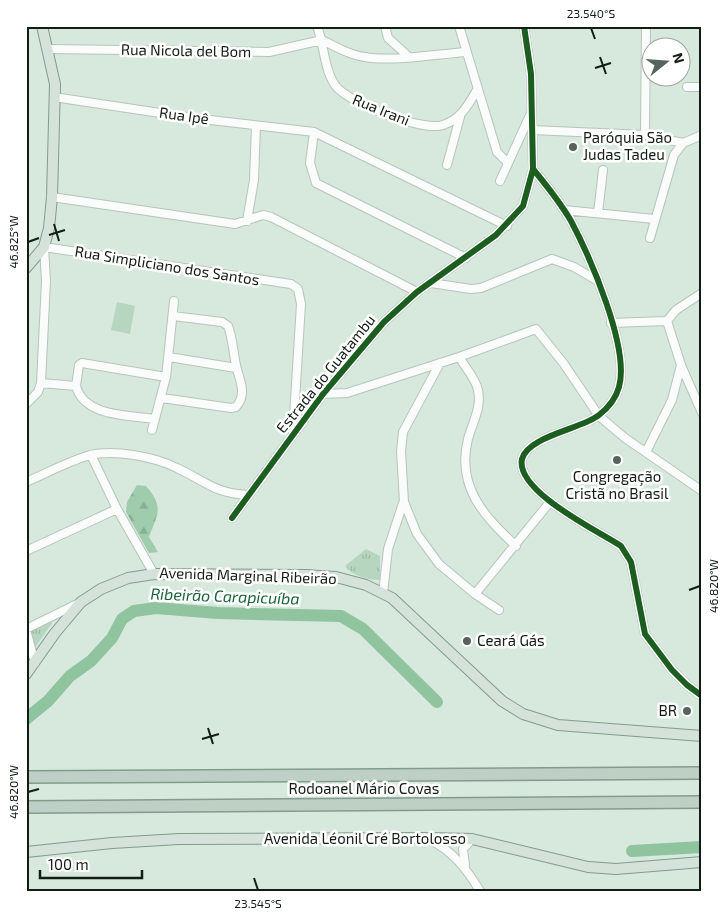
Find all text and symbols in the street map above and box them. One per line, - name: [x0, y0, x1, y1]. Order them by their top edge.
- text: 23.540°S: [567, 6, 615, 20]
- north arrow: [640, 38, 690, 88]
- street label: Rua Nicola del Bom: [121, 40, 251, 60]
- text: N: [669, 51, 689, 65]
- street label: Rua Irani: [350, 89, 413, 129]
- street label: Rua Ipê: [158, 103, 210, 127]
- place label: Paróquia São Judas Tadeu: [583, 128, 672, 163]
- marker: Paróquia São Judas Tadeu: [567, 141, 579, 153]
- text: 46.825°W: [6, 215, 20, 269]
- street label: Rua Simpliciano dos Santos: [74, 242, 261, 289]
- street label: Estrada do Guatambu: [272, 311, 378, 436]
- marker: Congregação Cristã no Brasil: [611, 454, 623, 466]
- place label: Congregação Cristã no Brasil: [565, 467, 669, 502]
- text: 46.820°W: [706, 559, 720, 613]
- street label: Avenida Marginal Ribeirão: [159, 563, 337, 587]
- water label: Ribeirão Carapicuíba: [150, 583, 300, 608]
- place label: Ceará Gás: [477, 631, 545, 649]
- marker: Ceará Gás: [461, 635, 473, 647]
- place label: BR: [658, 701, 677, 719]
- marker: BR: [681, 705, 693, 717]
- text: 46.820°W: [6, 765, 20, 819]
- street label: Rodoanel Mário Covas: [289, 779, 439, 797]
- street label: Avenida Léonil Cré Bortolosso: [264, 829, 466, 847]
- scale bar: [40, 847, 142, 879]
- text: 100 m: [48, 855, 89, 873]
- text: 23.545°S: [234, 896, 282, 910]

